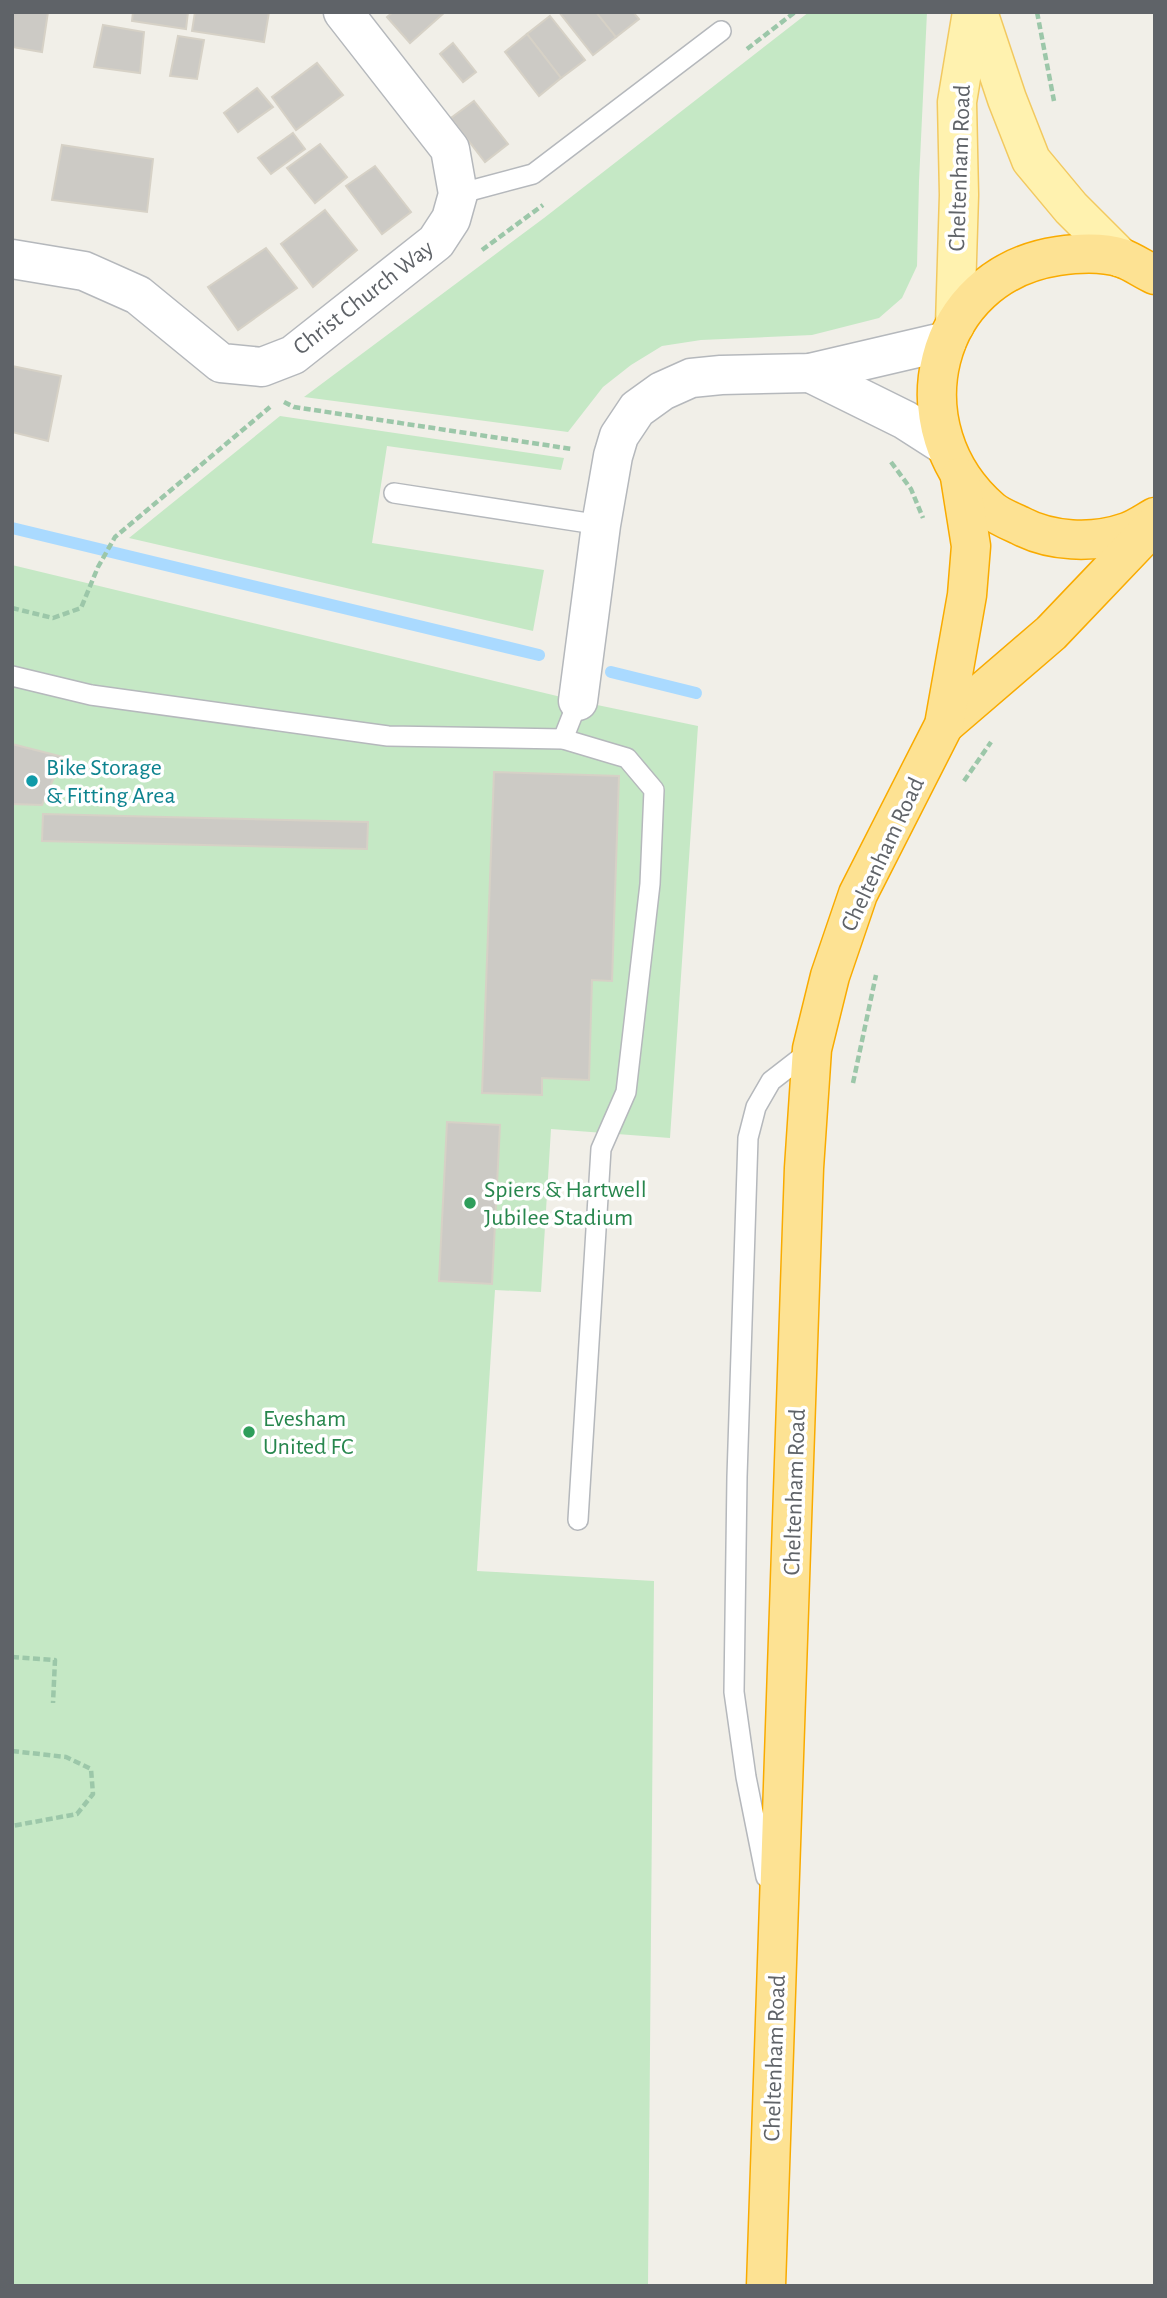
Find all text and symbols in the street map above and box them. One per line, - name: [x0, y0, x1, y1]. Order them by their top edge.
- street label: Cheltenham Road: [945, 84, 975, 252]
- street label: Christ Church Way: [289, 236, 438, 360]
- place label: Bike Storage & Fitting Area: [46, 756, 176, 808]
- marker: Bike Storage & Fitting Area: [24, 773, 40, 789]
- street label: Cheltenham Road: [837, 774, 929, 935]
- place label: Spiers & Hartwell Jubilee Stadium: [484, 1178, 647, 1230]
- marker: Spiers & Hartwell Jubilee Stadium: [462, 1195, 478, 1211]
- place label: Evesham United FC: [263, 1407, 353, 1459]
- street label: Cheltenham Road: [780, 1408, 810, 1576]
- marker: Evesham United FC: [241, 1424, 257, 1440]
- street label: Cheltenham Road: [760, 1974, 790, 2142]

